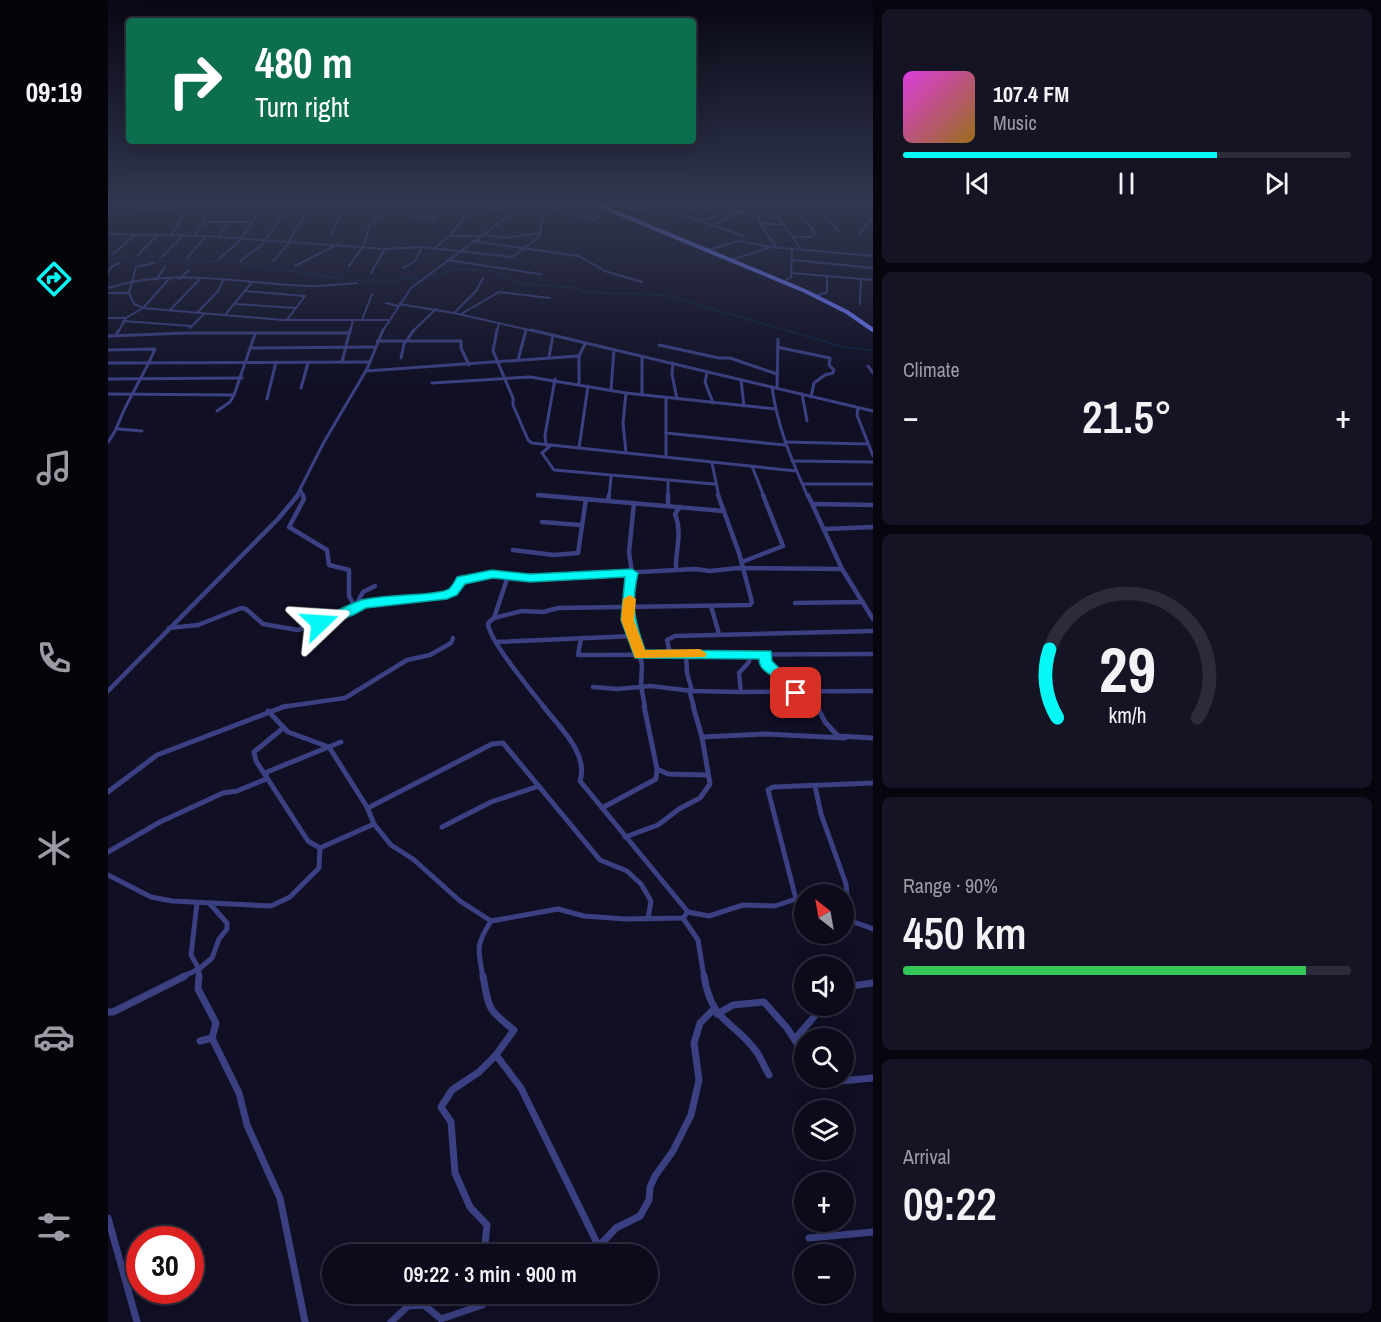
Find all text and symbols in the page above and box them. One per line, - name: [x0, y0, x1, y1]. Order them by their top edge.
- text: 480 m: [255, 35, 353, 91]
- icon: right: [156, 42, 234, 120]
- text: 09:19: [26, 74, 82, 110]
- text: 107.4 FM: [993, 79, 1069, 109]
- text: Turn right: [255, 89, 349, 125]
- text: Music: [993, 109, 1037, 136]
- icon: previous: [961, 167, 994, 200]
- icon: pause: [1110, 167, 1143, 200]
- icon: next: [1260, 167, 1293, 200]
- icon: directions: [33, 258, 75, 300]
- text: Climate: [903, 356, 960, 383]
- text: 21.5°: [1082, 386, 1172, 447]
- text: −: [903, 394, 919, 438]
- text: +: [1335, 394, 1351, 438]
- icon: music: [33, 447, 75, 489]
- position arrow: [288, 591, 352, 655]
- text: 29: [1099, 627, 1155, 711]
- icon: phone: [33, 637, 75, 679]
- pin: [770, 667, 821, 718]
- icon: arrive: [779, 676, 812, 709]
- text: km/h: [1108, 701, 1146, 730]
- icon: climate: [33, 827, 75, 869]
- text: Range · 90%: [903, 872, 998, 899]
- north arrow: [794, 884, 854, 944]
- map controls: [794, 884, 854, 1304]
- text: 450 km: [903, 902, 1027, 963]
- button: sound: [794, 956, 854, 1016]
- icon: car: [33, 1016, 75, 1058]
- button: search: [794, 1028, 854, 1088]
- button: layers: [794, 1100, 854, 1160]
- text: Arrival: [903, 1143, 950, 1170]
- button: +: [794, 1172, 854, 1232]
- text: 09:22: [903, 1173, 997, 1234]
- icon: filters: [33, 1206, 75, 1248]
- speed limit sign: 30: [126, 1226, 204, 1304]
- button: −: [794, 1244, 854, 1304]
- text: 09:22 · 3 min · 900 m: [403, 1259, 577, 1289]

